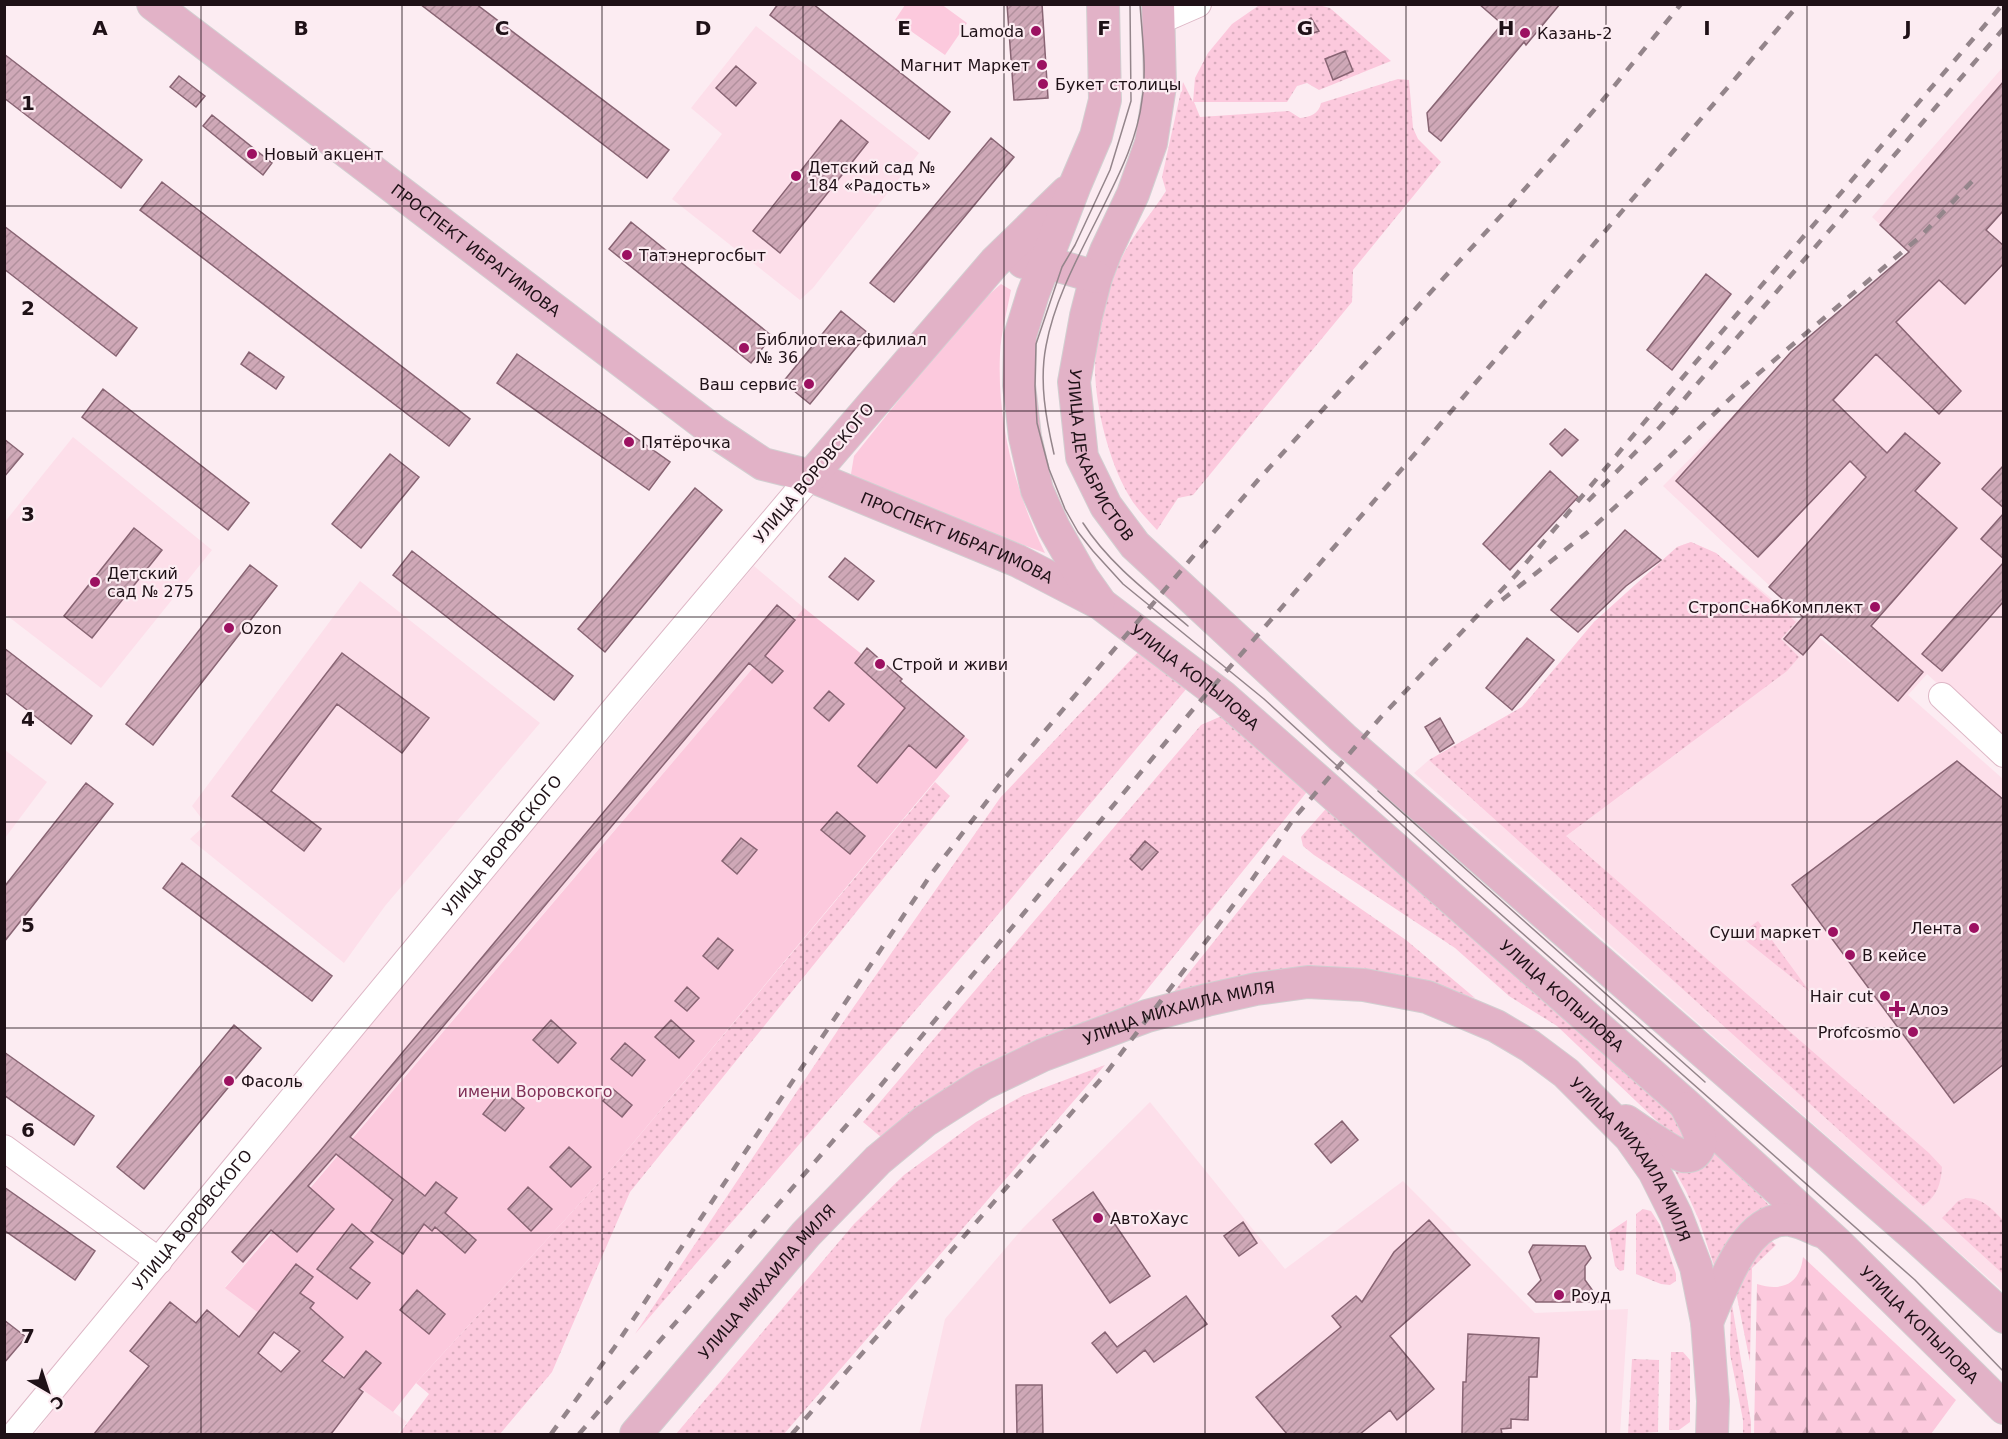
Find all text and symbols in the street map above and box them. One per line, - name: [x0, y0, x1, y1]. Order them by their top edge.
- text: A: [92, 16, 108, 40]
- text: B: [293, 16, 309, 40]
- text: C: [495, 16, 509, 40]
- text: D: [695, 16, 711, 40]
- text: E: [897, 16, 911, 40]
- text: F: [1097, 16, 1111, 40]
- text: G: [1297, 16, 1313, 40]
- text: H: [1498, 16, 1514, 40]
- text: I: [1703, 16, 1711, 40]
- text: J: [1902, 16, 1912, 40]
- place label: Lamoda: [960, 22, 1024, 41]
- marker: Lamoda: [1029, 24, 1043, 38]
- place label: Казань-2: [1537, 24, 1612, 43]
- marker: Казань-2: [1518, 26, 1532, 40]
- place label: Магнит Маркет: [900, 56, 1030, 75]
- marker: Магнит Маркет: [1035, 58, 1049, 72]
- place label: Букет столицы: [1055, 75, 1181, 94]
- marker: Букет столицы: [1036, 77, 1050, 91]
- text: 1: [21, 91, 35, 115]
- place label: Новый акцент: [264, 145, 383, 164]
- marker: Новый акцент: [245, 147, 259, 161]
- place label: Детский сад № 184 «Радость»: [808, 158, 935, 195]
- marker: Детский сад № 184 «Радость»: [789, 169, 803, 183]
- street label: ПРОСПЕКТ ИБРАГИМОВА: [388, 180, 564, 320]
- place label: Татэнергосбыт: [638, 246, 766, 265]
- marker: Татэнергосбыт: [620, 248, 634, 262]
- text: 2: [21, 296, 35, 320]
- place label: Библиотека-филиал № 36: [756, 330, 927, 367]
- marker: Библиотека-филиал № 36: [737, 341, 751, 355]
- street label: УЛИЦА ДЕКАБРИСТОВ: [1064, 367, 1138, 545]
- place label: Ваш сервис: [699, 375, 797, 394]
- marker: Ваш сервис: [802, 377, 816, 391]
- street label: УЛИЦА ВОРОВСКОГО: [750, 399, 878, 547]
- place label: Пятёрочка: [641, 433, 731, 452]
- marker: Пятёрочка: [622, 435, 636, 449]
- street label: ПРОСПЕКТ ИБРАГИМОВА: [858, 488, 1056, 587]
- text: 3: [21, 502, 35, 526]
- place label: Детский сад № 275: [107, 564, 194, 601]
- marker: Детский сад № 275: [88, 575, 102, 589]
- place label: СтропСнабКомплект: [1688, 598, 1863, 617]
- marker: СтропСнабКомплект: [1868, 600, 1882, 614]
- place label: Ozon: [241, 619, 282, 638]
- street label: УЛИЦА КОПЫЛОВА: [1127, 620, 1263, 734]
- marker: Ozon: [222, 621, 236, 635]
- place label: Строй и живи: [892, 655, 1008, 674]
- marker: Строй и живи: [873, 657, 887, 671]
- text: 4: [21, 707, 35, 731]
- street label: УЛИЦА ВОРОВСКОГО: [438, 771, 565, 919]
- text: 5: [21, 913, 35, 937]
- place label: Лента: [1911, 919, 1962, 938]
- marker: Лента: [1967, 921, 1981, 935]
- place label: Суши маркет: [1709, 923, 1821, 942]
- marker: Суши маркет: [1826, 925, 1840, 939]
- street label: УЛИЦА КОПЫЛОВА: [1496, 936, 1628, 1055]
- place label: В кейсе: [1862, 946, 1927, 965]
- marker: В кейсе: [1843, 948, 1857, 962]
- street label: УЛИЦА МИХАИЛА МИЛЯ: [1080, 977, 1276, 1049]
- place label: Hair cut: [1810, 987, 1873, 1006]
- marker: Hair cut: [1878, 989, 1892, 1003]
- place label: Алоэ: [1909, 1000, 1949, 1019]
- marker: Алоэ: [1890, 1002, 1904, 1016]
- place label: Profcosmo: [1818, 1023, 1901, 1042]
- marker: Profcosmo: [1906, 1025, 1920, 1039]
- place label: Фасоль: [241, 1072, 303, 1091]
- street label: УЛИЦА МИХАИЛА МИЛЯ: [1566, 1073, 1695, 1244]
- marker: Фасоль: [222, 1074, 236, 1088]
- park label: имени Воровского: [458, 1082, 612, 1101]
- text: 6: [21, 1118, 35, 1142]
- street label: УЛИЦА ВОРОВСКОГО: [129, 1146, 256, 1294]
- street label: УЛИЦА МИХАИЛА МИЛЯ: [695, 1200, 839, 1363]
- place label: АвтоХаус: [1110, 1209, 1189, 1228]
- marker: АвтоХаус: [1091, 1211, 1105, 1225]
- street label: УЛИЦА КОПЫЛОВА: [1856, 1262, 1983, 1387]
- place label: Роуд: [1571, 1286, 1611, 1305]
- marker: Роуд: [1552, 1288, 1566, 1302]
- text: 7: [21, 1324, 35, 1348]
- north arrow: [18, 1361, 78, 1421]
- text: С: [47, 1391, 68, 1413]

